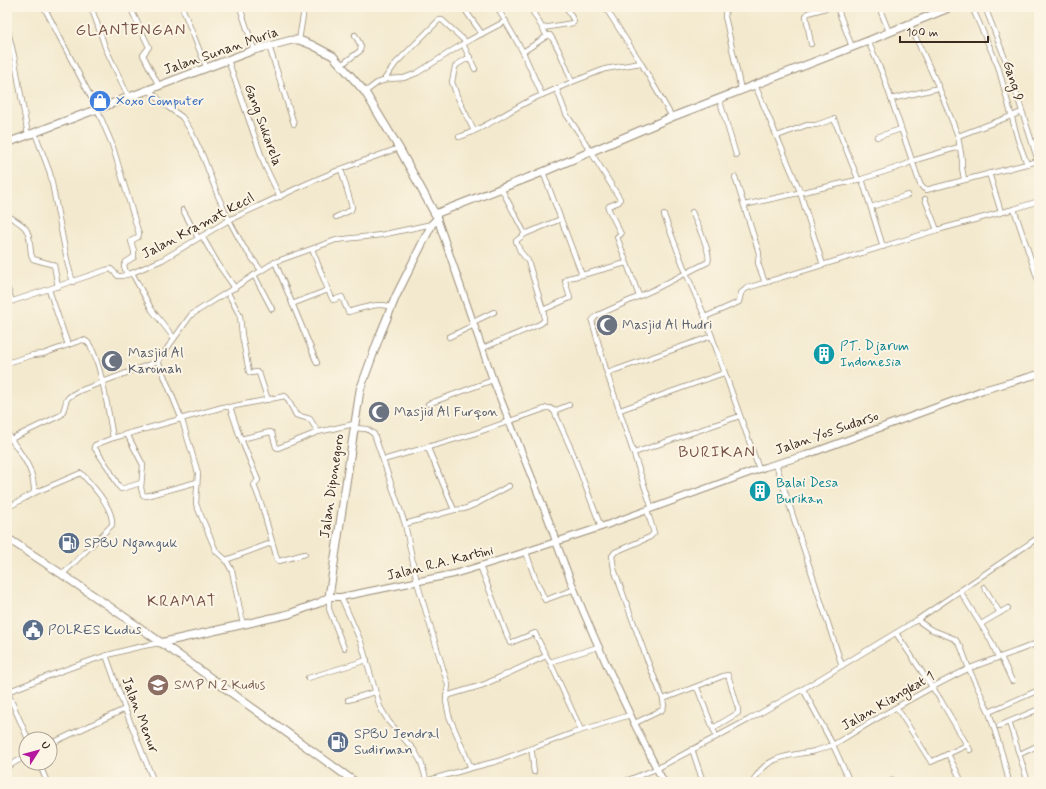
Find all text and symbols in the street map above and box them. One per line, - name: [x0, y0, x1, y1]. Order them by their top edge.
- scale bar: [900, 18, 988, 44]
- district label: GLANTENGAN: [76, 20, 186, 41]
- street label: Jalan Sunan Muria: [161, 23, 281, 79]
- text: 100 m: [906, 25, 938, 41]
- street label: Gang 9: [997, 59, 1028, 104]
- street label: Gang Sukarela: [239, 81, 286, 169]
- shop icon: Xoxo Computer: [87, 88, 113, 114]
- place label: Xoxo Computer: [116, 92, 204, 110]
- street label: Jalan Kramat Kecil: [139, 189, 257, 263]
- mosque icon: Masjid Al Hudri: [594, 312, 620, 338]
- place label: Masjid Al Hudri: [622, 316, 712, 334]
- place label: PT. Djarum Indonesia: [840, 337, 909, 371]
- building icon: PT. Djarum Indonesia: [811, 341, 837, 367]
- place label: Masjid Al Karomah: [128, 344, 184, 378]
- mosque icon: Masjid Al Karomah: [99, 348, 125, 374]
- mosque icon: Masjid Al Furqon: [366, 399, 392, 425]
- place label: Masjid Al Furqon: [394, 403, 498, 421]
- street label: Jalan Yos Sudarso: [773, 407, 881, 459]
- street label: Jalan Diponegoro: [316, 433, 348, 539]
- district label: BURIKAN: [678, 442, 756, 463]
- place label: Balai Desa Burikan: [776, 474, 838, 508]
- building icon: Balai Desa Burikan: [747, 478, 773, 504]
- fuel station icon: SPBU Nganguk: [56, 530, 82, 556]
- place label: SPBU Nganguk: [84, 534, 178, 554]
- street label: Jalan R.A. Kartini: [385, 541, 495, 585]
- district label: KRAMAT: [147, 591, 217, 612]
- public building icon: POLRES Kudus: [20, 617, 46, 643]
- place label: POLRES Kudus: [48, 621, 141, 639]
- street label: Jalan Kiangkat 1: [838, 667, 938, 736]
- school or university icon: SMP N 2 Kudus: [145, 672, 171, 698]
- street label: Jalan Menur: [117, 674, 163, 756]
- place label: SMP N 2 Kudus: [174, 676, 266, 694]
- place label: SPBU Jendral Sudirman: [354, 725, 439, 759]
- fuel station icon: SPBU Jendral Sudirman: [325, 729, 351, 755]
- north arrow: [18, 731, 58, 771]
- text: U: [38, 739, 53, 753]

